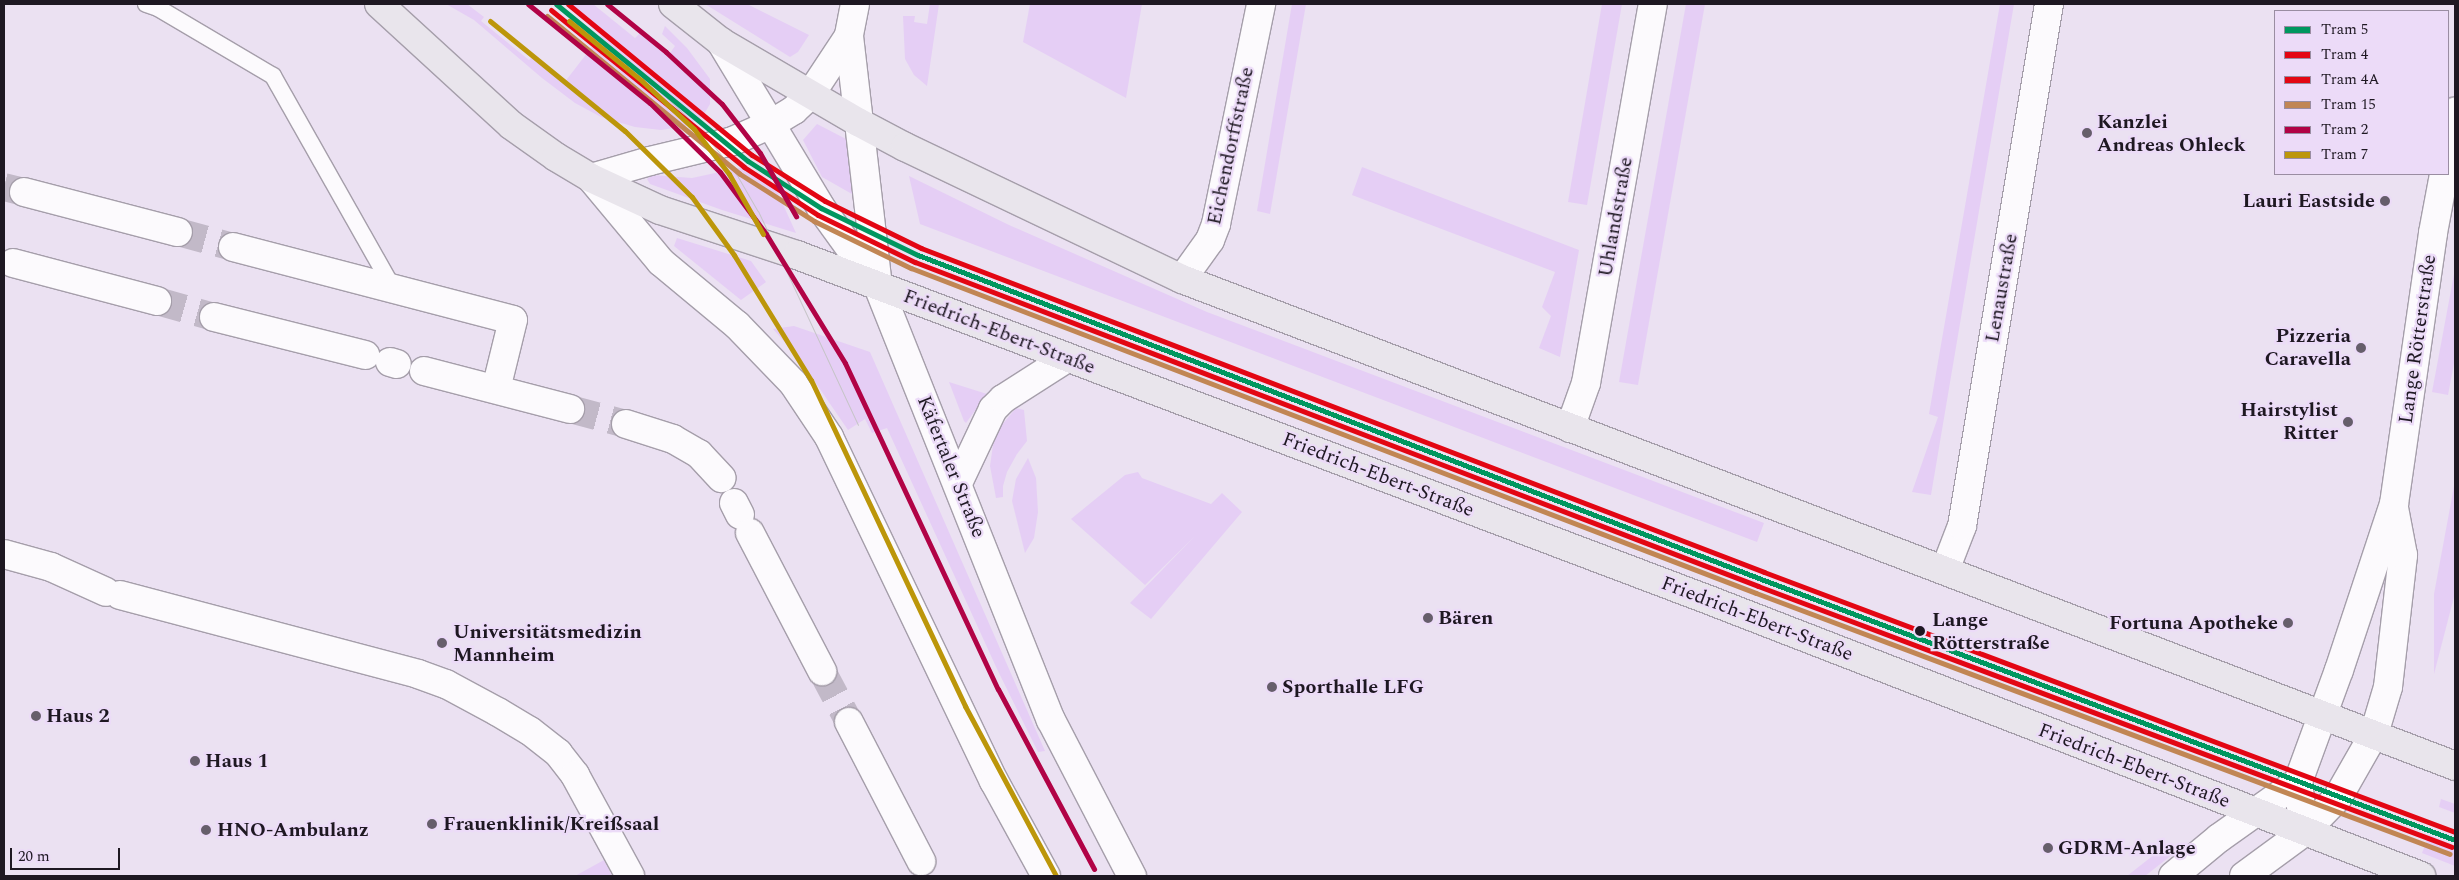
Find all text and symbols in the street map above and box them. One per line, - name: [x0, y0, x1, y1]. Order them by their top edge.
- legend: [2274, 10, 2449, 175]
- text: Tram 5: [2321, 18, 2368, 41]
- text: Tram 4: [2321, 43, 2368, 66]
- street label: Eichendorffstraße: [1203, 65, 1259, 227]
- text: Tram 4A: [2321, 68, 2380, 91]
- text: Tram 15: [2321, 93, 2376, 116]
- place label: Kanzlei Andreas Ohleck: [2097, 110, 2245, 157]
- text: Tram 2: [2321, 118, 2368, 141]
- marker: Kanzlei Andreas Ohleck: [2081, 127, 2093, 139]
- text: Tram 7: [2321, 143, 2368, 166]
- street label: Uhlandstraße: [1594, 155, 1638, 279]
- place label: Lauri Eastside: [2242, 189, 2375, 213]
- marker: Lauri Eastside: [2379, 195, 2391, 207]
- street label: Lenaustraße: [1981, 232, 2023, 344]
- street label: Lange Rötterstraße: [2394, 253, 2442, 425]
- street label: Friedrich-Ebert-Straße: [900, 284, 1098, 380]
- place label: Pizzeria Caravella: [2265, 324, 2351, 371]
- marker: Pizzeria Caravella: [2355, 342, 2367, 354]
- street label: Käfertaler Straße: [912, 392, 990, 542]
- place label: Hairstylist Ritter: [2240, 399, 2338, 446]
- marker: Hairstylist Ritter: [2342, 416, 2354, 428]
- street label: Friedrich-Ebert-Straße: [1279, 427, 1477, 523]
- street label: Friedrich-Ebert-Straße: [1658, 571, 1856, 667]
- place label: Bären: [1438, 606, 1493, 630]
- place label: Lange Rötterstraße: [1932, 608, 2050, 655]
- place label: Fortuna Apotheke: [2109, 611, 2278, 635]
- marker: Bären: [1422, 612, 1434, 624]
- marker: Fortuna Apotheke: [2282, 617, 2294, 629]
- place label: Universitätsmedizin Mannheim: [453, 620, 642, 667]
- marker: Lange Rötterstraße: [1912, 623, 1928, 639]
- marker: Universitätsmedizin Mannheim: [435, 636, 449, 650]
- place label: Sporthalle LFG: [1282, 675, 1424, 699]
- marker: Sporthalle LFG: [1266, 681, 1278, 693]
- place label: Haus 2: [46, 704, 110, 728]
- marker: Haus 2: [30, 710, 42, 722]
- street label: Friedrich-Ebert-Straße: [2035, 718, 2233, 814]
- place label: Haus 1: [205, 749, 269, 773]
- marker: Haus 1: [189, 755, 201, 767]
- place label: Frauenklinik/Kreißsaal: [443, 812, 659, 836]
- marker: Frauenklinik/Kreißsaal: [425, 817, 439, 831]
- place label: HNO-Ambulanz: [217, 818, 369, 842]
- marker: HNO-Ambulanz: [199, 823, 213, 837]
- place label: GDRM-Anlage: [2058, 836, 2196, 860]
- scale bar: [12, 838, 122, 870]
- marker: GDRM-Anlage: [2042, 842, 2054, 854]
- text: 20 m: [18, 845, 50, 868]

